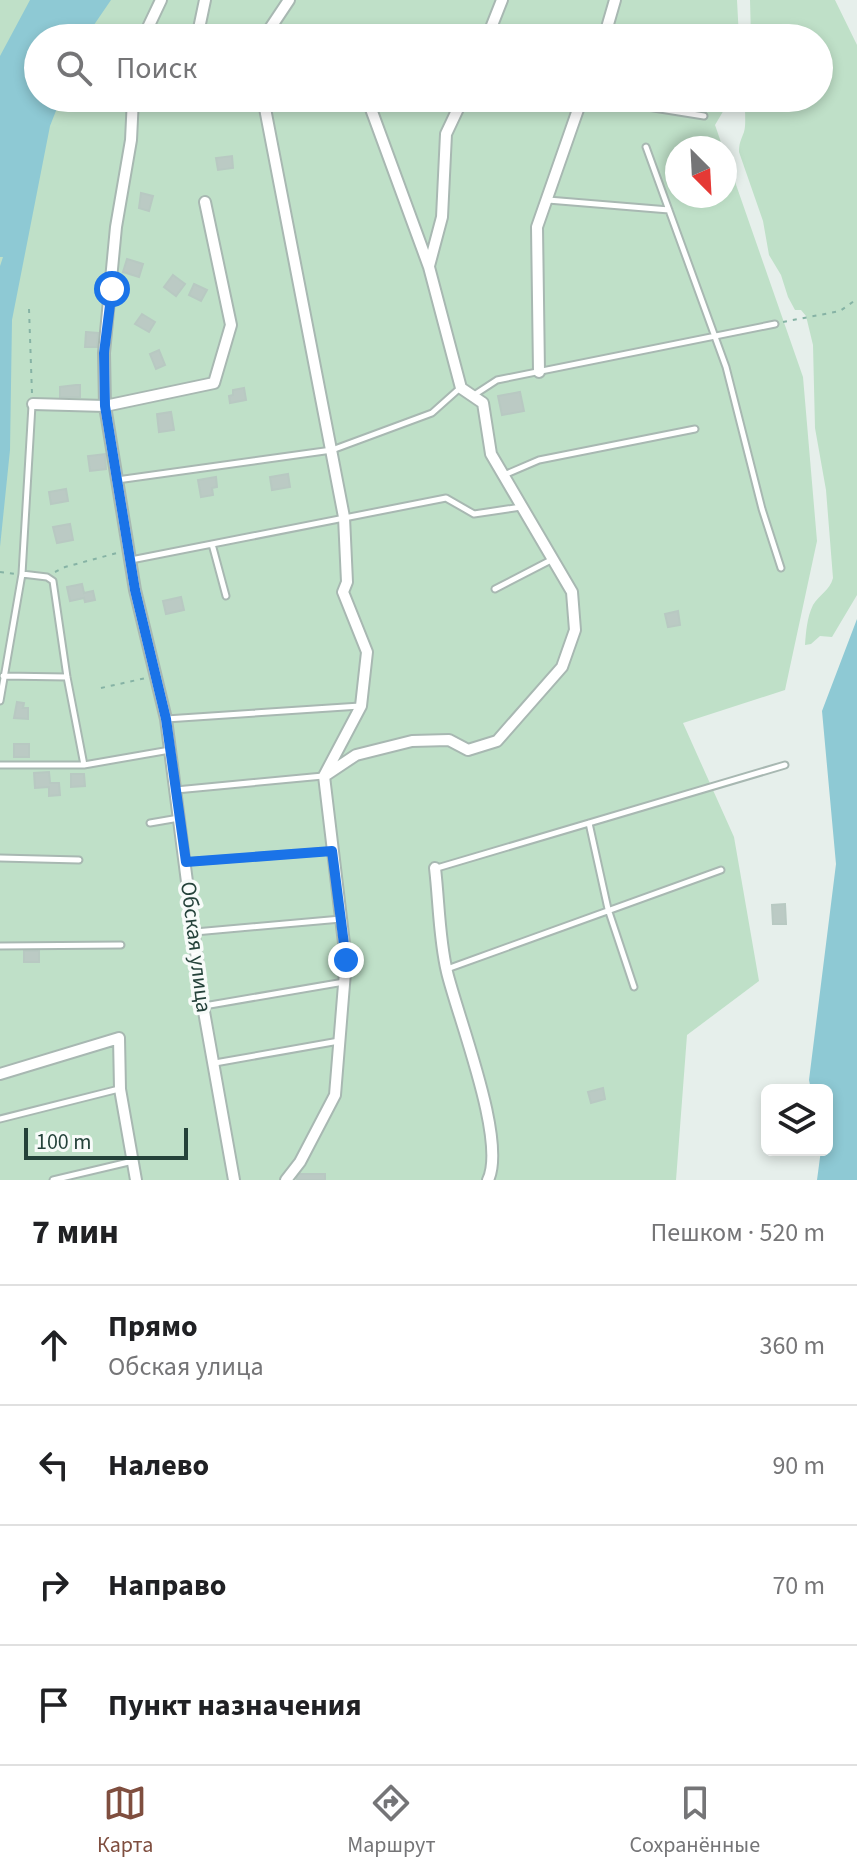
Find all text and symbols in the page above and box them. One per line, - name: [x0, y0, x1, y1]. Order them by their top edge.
- search box: [24, 24, 833, 112]
- icon: search: [52, 46, 96, 90]
- text: Поиск: [116, 47, 197, 90]
- north arrow: [665, 136, 737, 208]
- route start: [94, 271, 130, 307]
- street label: Обская улица: [172, 880, 220, 1014]
- route end: [328, 942, 364, 978]
- map controls: [761, 1084, 833, 1156]
- button: layers: [761, 1084, 833, 1156]
- scale bar: [24, 1124, 188, 1160]
- text: 100 m: [36, 1126, 91, 1158]
- text: 7 мин: [32, 1208, 119, 1257]
- text: Пешком · 520 m: [650, 1214, 825, 1251]
- text: Прямо: [108, 1305, 198, 1348]
- icon: ahead: [32, 1323, 76, 1367]
- text: 360 m: [759, 1327, 825, 1364]
- text: Обская улица: [108, 1348, 264, 1385]
- icon: left: [32, 1443, 76, 1487]
- text: Налево: [108, 1444, 209, 1487]
- text: 90 m: [772, 1447, 825, 1484]
- icon: right: [32, 1563, 76, 1607]
- text: Направо: [108, 1564, 226, 1607]
- text: 70 m: [772, 1567, 825, 1604]
- icon: arrive: [32, 1683, 76, 1727]
- text: Пункт назначения: [108, 1684, 362, 1727]
- tab: Карта: [97, 1781, 153, 1861]
- tab: Маршрут: [347, 1781, 436, 1861]
- tab: Сохранённые: [629, 1781, 760, 1861]

